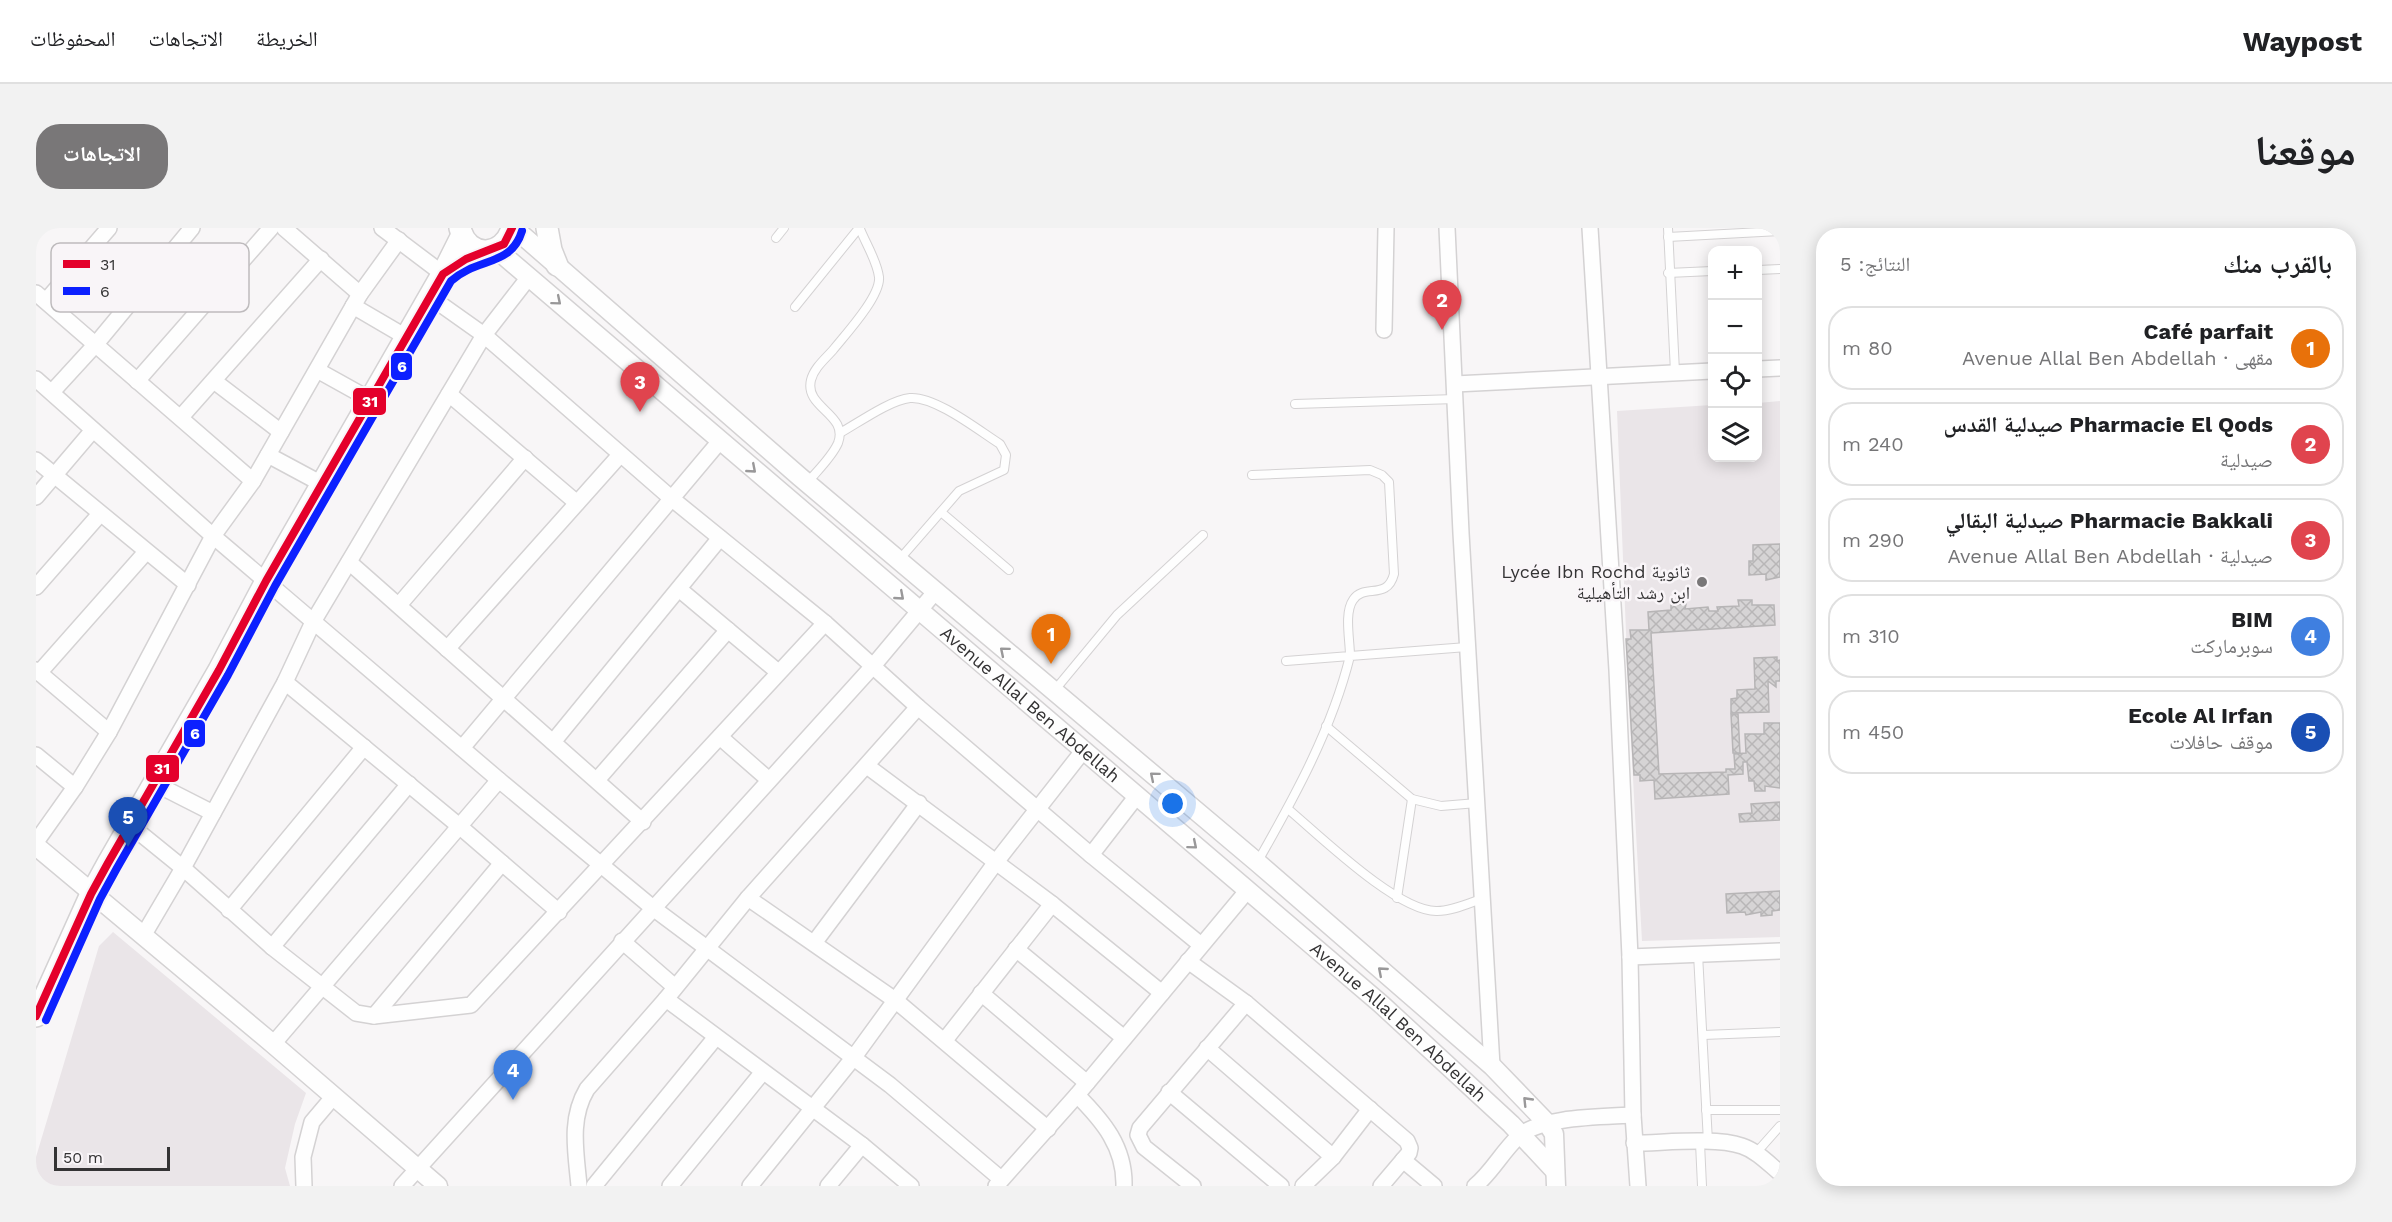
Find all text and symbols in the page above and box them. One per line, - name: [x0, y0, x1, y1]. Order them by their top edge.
- text: Waypost: [2243, 25, 2362, 58]
- text: المحفوظات: [30, 26, 115, 51]
- text: الاتجاهات: [148, 26, 223, 51]
- text: الخريطة: [256, 26, 318, 51]
- button: الاتجاهات: [36, 124, 168, 189]
- text: موقعنا: [2255, 126, 2356, 175]
- legend: [51, 243, 249, 312]
- map controls: [1708, 246, 1762, 462]
- button: +: [1708, 246, 1762, 300]
- text: بالقرب منك: [2223, 249, 2332, 279]
- text: النتائج: 5: [1840, 252, 1910, 276]
- text: 31: [100, 255, 116, 274]
- pin: 2: [1422, 280, 1462, 330]
- text: 6: [100, 282, 110, 301]
- one-way arrow: [550, 293, 561, 304]
- button: −: [1708, 300, 1762, 354]
- text: Café parfait: [2144, 319, 2273, 344]
- text: 80 m: [1842, 336, 1893, 360]
- text: 1: [2306, 336, 2315, 360]
- text: مقهى · Avenue Allal Ben Abdellah: [1962, 346, 2273, 370]
- line badge: 6: [390, 352, 413, 381]
- button: locate: [1708, 354, 1762, 408]
- text: 6: [397, 357, 407, 376]
- pin: 3: [620, 362, 660, 412]
- line badge: 31: [352, 387, 387, 416]
- text: 31: [362, 392, 378, 411]
- button: layers: [1708, 408, 1762, 462]
- text: Pharmacie El Qods صيدلية القدس: [1944, 412, 2273, 437]
- text: 240 m: [1842, 432, 1904, 456]
- text: 2: [2305, 432, 2316, 456]
- text: صيدلية: [2220, 448, 2273, 472]
- one-way arrow: [745, 462, 756, 473]
- text: Pharmacie Bakkali صيدلية البقالي: [1945, 508, 2273, 533]
- text: 290 m: [1842, 528, 1904, 552]
- text: 3: [2305, 528, 2316, 552]
- text: صيدلية · Avenue Allal Ben Abdellah: [1947, 544, 2273, 568]
- place label: Lycée Ibn Rochd ثانوية ابن رشد التأهيلية: [1501, 561, 1690, 604]
- marker: Lycée Ibn Rochd ثانوية ابن رشد التأهيلية: [1695, 575, 1709, 589]
- one-way arrow: [893, 588, 904, 599]
- text: BIM: [2231, 607, 2273, 632]
- pin: 1: [1032, 614, 1070, 664]
- street label: Avenue Allal Ben Abdellah: [936, 622, 1124, 787]
- text: 310 m: [1842, 624, 1900, 648]
- text: 4: [2304, 624, 2317, 648]
- text: سوبرماركت: [2190, 634, 2273, 658]
- one-way arrow: [1000, 647, 1011, 658]
- text: Ecole Al Irfan: [2128, 703, 2273, 728]
- line badge: 6: [183, 719, 206, 748]
- text: 450 m: [1842, 720, 1904, 744]
- text: 5: [2305, 720, 2316, 744]
- text: 6: [190, 724, 200, 743]
- text: موقف حافلات: [2169, 730, 2273, 754]
- line badge: 31: [145, 754, 180, 783]
- text: 31: [154, 759, 170, 778]
- one-way arrow: [1150, 772, 1161, 783]
- your location: [1158, 789, 1187, 818]
- pin: 5: [108, 798, 148, 847]
- one-way arrow: [1186, 838, 1197, 849]
- street label: Avenue Allal Ben Abdellah: [1306, 937, 1491, 1106]
- one-way arrow: [1378, 967, 1389, 978]
- pin: 4: [494, 1050, 532, 1100]
- one-way arrow: [1523, 1098, 1534, 1109]
- scale bar: [54, 1144, 170, 1172]
- text: 50 m: [63, 1148, 103, 1167]

